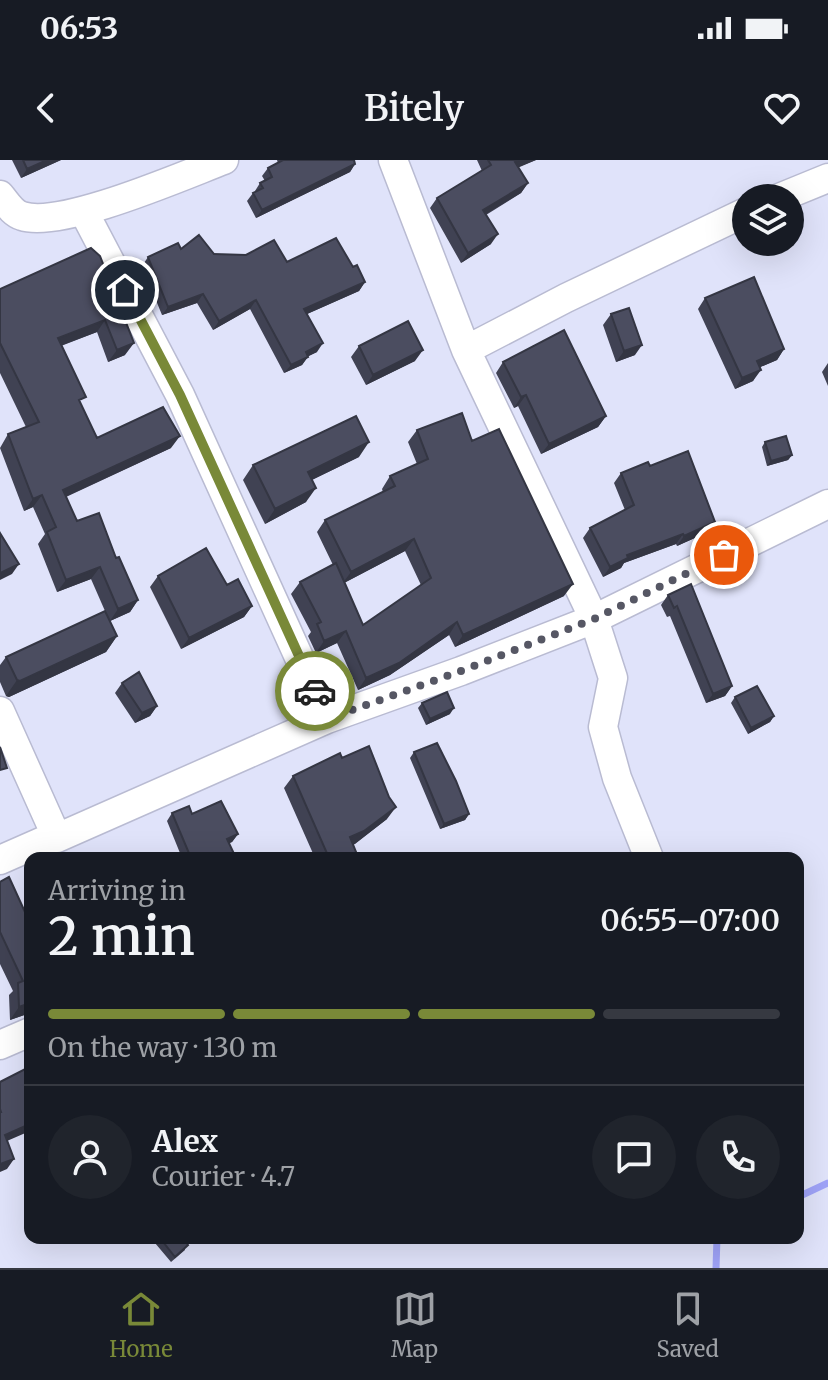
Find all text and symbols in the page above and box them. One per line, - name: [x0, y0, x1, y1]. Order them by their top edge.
- text: 06:53: [40, 9, 118, 47]
- icon: back: [24, 86, 68, 130]
- text: Bitely: [364, 86, 464, 131]
- icon: heart: [760, 86, 804, 130]
- map controls: [732, 184, 804, 256]
- button: layers: [732, 184, 804, 256]
- pin: [91, 256, 159, 324]
- icon: home: [103, 268, 147, 312]
- pin: [690, 521, 758, 589]
- icon: bag: [702, 533, 746, 577]
- courier: [275, 651, 355, 731]
- icon: car: [293, 669, 337, 713]
- text: Arriving in: [48, 874, 186, 907]
- text: 06:55–07:00: [600, 901, 780, 939]
- text: 2 min: [48, 904, 195, 969]
- text: On the way · 130 m: [48, 1031, 277, 1064]
- button: person: [48, 1115, 132, 1199]
- button: chat: [592, 1115, 676, 1199]
- button: phone: [696, 1115, 780, 1199]
- text: Alex: [152, 1122, 218, 1160]
- text: Courier · 4.7: [152, 1160, 295, 1193]
- tab: Home: [109, 1287, 173, 1363]
- tab: Map: [391, 1287, 438, 1363]
- tab: Saved: [656, 1287, 719, 1363]

